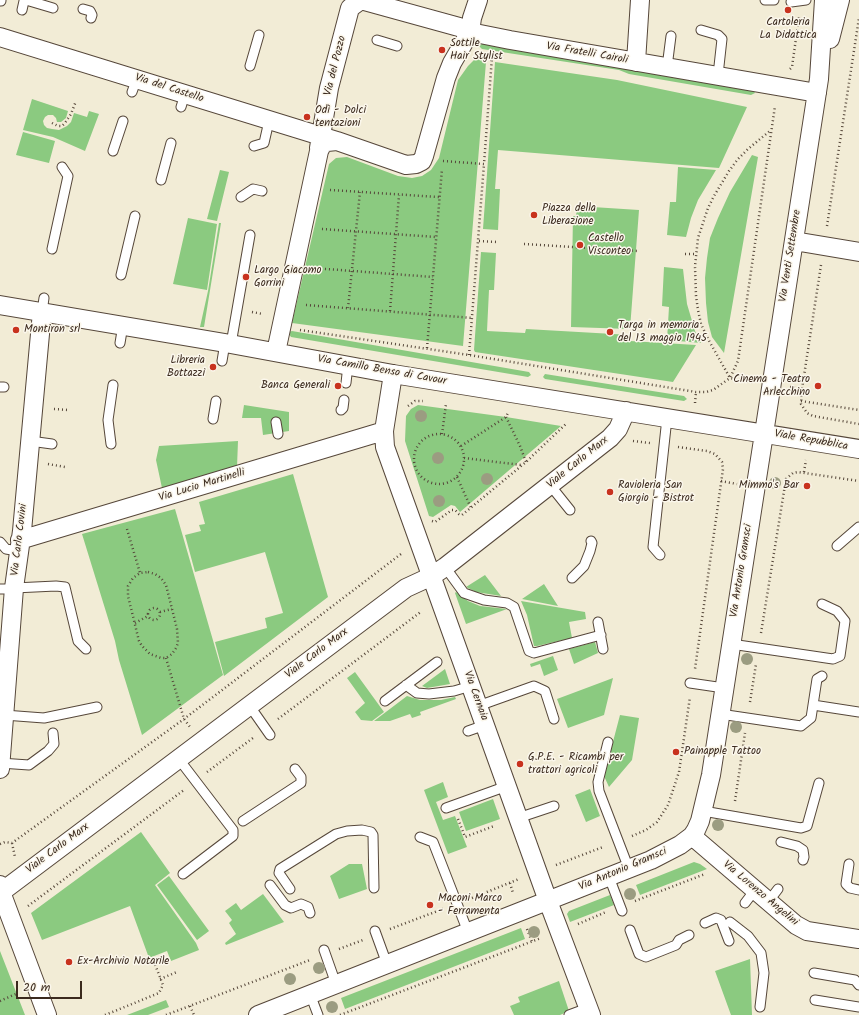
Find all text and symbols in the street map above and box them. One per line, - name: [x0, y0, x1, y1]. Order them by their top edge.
- marker: Cartoleria La Didattica: [783, 5, 793, 15]
- place label: Cartoleria La Didattica: [759, 16, 817, 42]
- street label: Via del Pozzo: [322, 35, 350, 97]
- place label: Sottile Hair Stylist: [450, 37, 503, 63]
- street label: Via Fratelli Cairoli: [545, 40, 629, 68]
- marker: Sottile Hair Stylist: [437, 45, 447, 55]
- street label: Via del Castello: [133, 72, 205, 106]
- place label: Odì - Dolci tentazioni: [315, 104, 366, 130]
- marker: Odì - Dolci tentazioni: [302, 112, 312, 122]
- place label: Piazza della Liberazione: [542, 202, 596, 228]
- street label: Via Venti Settembre: [777, 209, 805, 303]
- marker: Piazza della Liberazione: [529, 210, 539, 220]
- place label: Castello Visconteo: [588, 232, 631, 258]
- marker: Castello Visconteo: [575, 240, 585, 250]
- place label: Largo Giacomo Gorrini: [254, 264, 322, 290]
- marker: Largo Giacomo Gorrini: [241, 272, 251, 282]
- place label: Targa in memoria del 13 maggio 1945: [618, 319, 707, 345]
- place label: Montiron srl: [24, 323, 80, 337]
- marker: Montiron srl: [11, 325, 21, 335]
- marker: Targa in memoria del 13 maggio 1945: [605, 327, 615, 337]
- street label: Via Camillo Benso di Cavour: [317, 353, 447, 389]
- place label: Libreria Bottazzi: [167, 354, 205, 380]
- marker: Libreria Bottazzi: [208, 362, 218, 372]
- place label: Cinema - Teatro Arlecchino: [733, 373, 810, 399]
- place label: Banca Generali: [261, 379, 330, 393]
- marker: Banca Generali: [333, 381, 343, 391]
- marker: Cinema - Teatro Arlecchino: [813, 381, 823, 391]
- street label: Viale Repubblica: [773, 428, 849, 454]
- street label: Viale Carlo Marx: [545, 434, 611, 492]
- street label: Via Lucio Martinelli: [157, 467, 247, 505]
- place label: Ravioleria San Giorgio - Bistrot: [618, 479, 694, 505]
- place label: Mimmo's Bar: [739, 479, 799, 493]
- marker: Mimmo's Bar: [802, 481, 812, 491]
- marker: Ravioleria San Giorgio - Bistrot: [605, 487, 615, 497]
- street label: Via Carlo Covini: [9, 503, 31, 577]
- street label: Via Antonio Gramsci: [728, 523, 756, 619]
- street label: Viale Carlo Marx: [283, 626, 351, 682]
- street label: Via Cernaia: [460, 669, 490, 723]
- place label: Painapple Tattoo: [684, 745, 761, 759]
- marker: Painapple Tattoo: [671, 747, 681, 757]
- place label: G.P.E. - Ricambi per trattori agricoli: [528, 751, 623, 777]
- marker: G.P.E. - Ricambi per trattori agricoli: [515, 759, 525, 769]
- street label: Viale Carlo Marx: [24, 821, 92, 877]
- street label: Via Antonio Gramsci: [577, 846, 669, 894]
- street label: Via Lorenzo Angelini: [720, 859, 800, 929]
- place label: Maconi Marco - Ferramenta: [438, 892, 502, 918]
- marker: Maconi Marco - Ferramenta: [425, 900, 435, 910]
- place label: Ex-Archivio Notarile: [77, 955, 169, 969]
- marker: Ex-Archivio Notarile: [64, 957, 74, 967]
- scale bar: [18, 973, 84, 999]
- text: 20 m: [23, 978, 50, 997]

